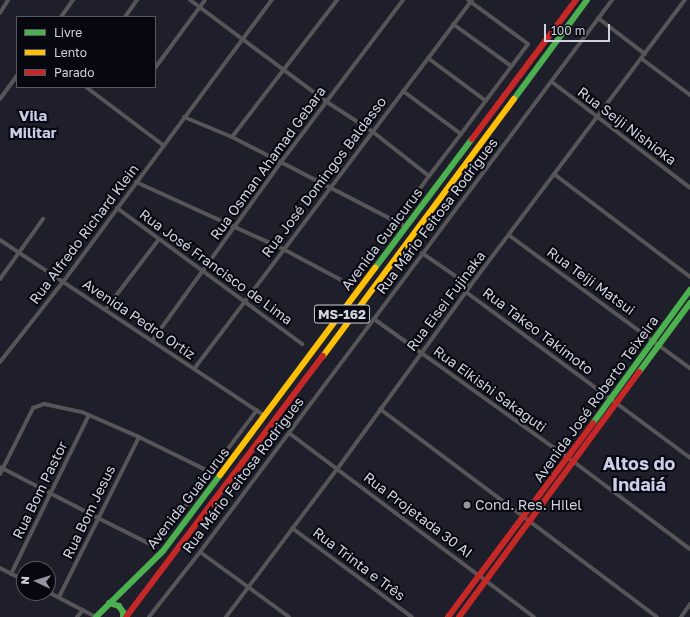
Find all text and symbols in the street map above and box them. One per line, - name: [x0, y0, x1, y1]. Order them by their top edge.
- legend: [16, 16, 156, 88]
- scale bar: [546, 16, 612, 42]
- text: 100 m: [551, 23, 585, 38]
- text: Livre: [54, 25, 82, 40]
- text: Lento: [54, 45, 87, 60]
- text: Parado: [54, 65, 94, 80]
- street label: Rua Osman Ahamad Gebara: [207, 83, 329, 243]
- street label: Rua Seiji Nishioka: [574, 83, 680, 169]
- street label: Rua José Domingos Baldasso: [258, 93, 390, 261]
- district label: Vila Militar: [9, 106, 57, 141]
- street label: Rua Mário Feitosa Rodrigues: [373, 135, 501, 297]
- street label: Rua Alfredo Richard Klein: [26, 161, 142, 307]
- street label: Avenida Guaicurus: [338, 184, 426, 294]
- street label: Rua José Francisco de Lima: [136, 206, 296, 328]
- street label: Rua Teiji Matsui: [544, 244, 638, 318]
- street label: Rua Eisei Fujinaka: [403, 248, 489, 354]
- street label: Avenida Pedro Ortiz: [80, 275, 198, 363]
- street label: Rua Takeo Takimoto: [479, 284, 597, 378]
- road number: MS-162: [313, 303, 371, 325]
- street label: Avenida José Roberto Teixeira: [530, 313, 662, 485]
- street label: Rua Eikishi Sakaguti: [430, 342, 550, 436]
- street label: Rua Mário Feitosa Rodrigues: [179, 394, 307, 556]
- street label: Rua Bom Pastor: [9, 438, 71, 542]
- street label: Avenida Guaicurus: [143, 444, 233, 552]
- district label: Altos do Indaiá: [603, 453, 675, 496]
- street label: Rua Bom Jesus: [59, 462, 119, 562]
- street label: Rua Projetada 30 AI: [360, 469, 476, 561]
- place label: Cond. Res. Hilel: [475, 497, 582, 513]
- marker: Cond. Res. Hilel: [462, 500, 472, 510]
- street label: Rua Trinta e Três: [310, 524, 408, 604]
- north arrow: [16, 561, 56, 601]
- text: N: [18, 576, 31, 585]

